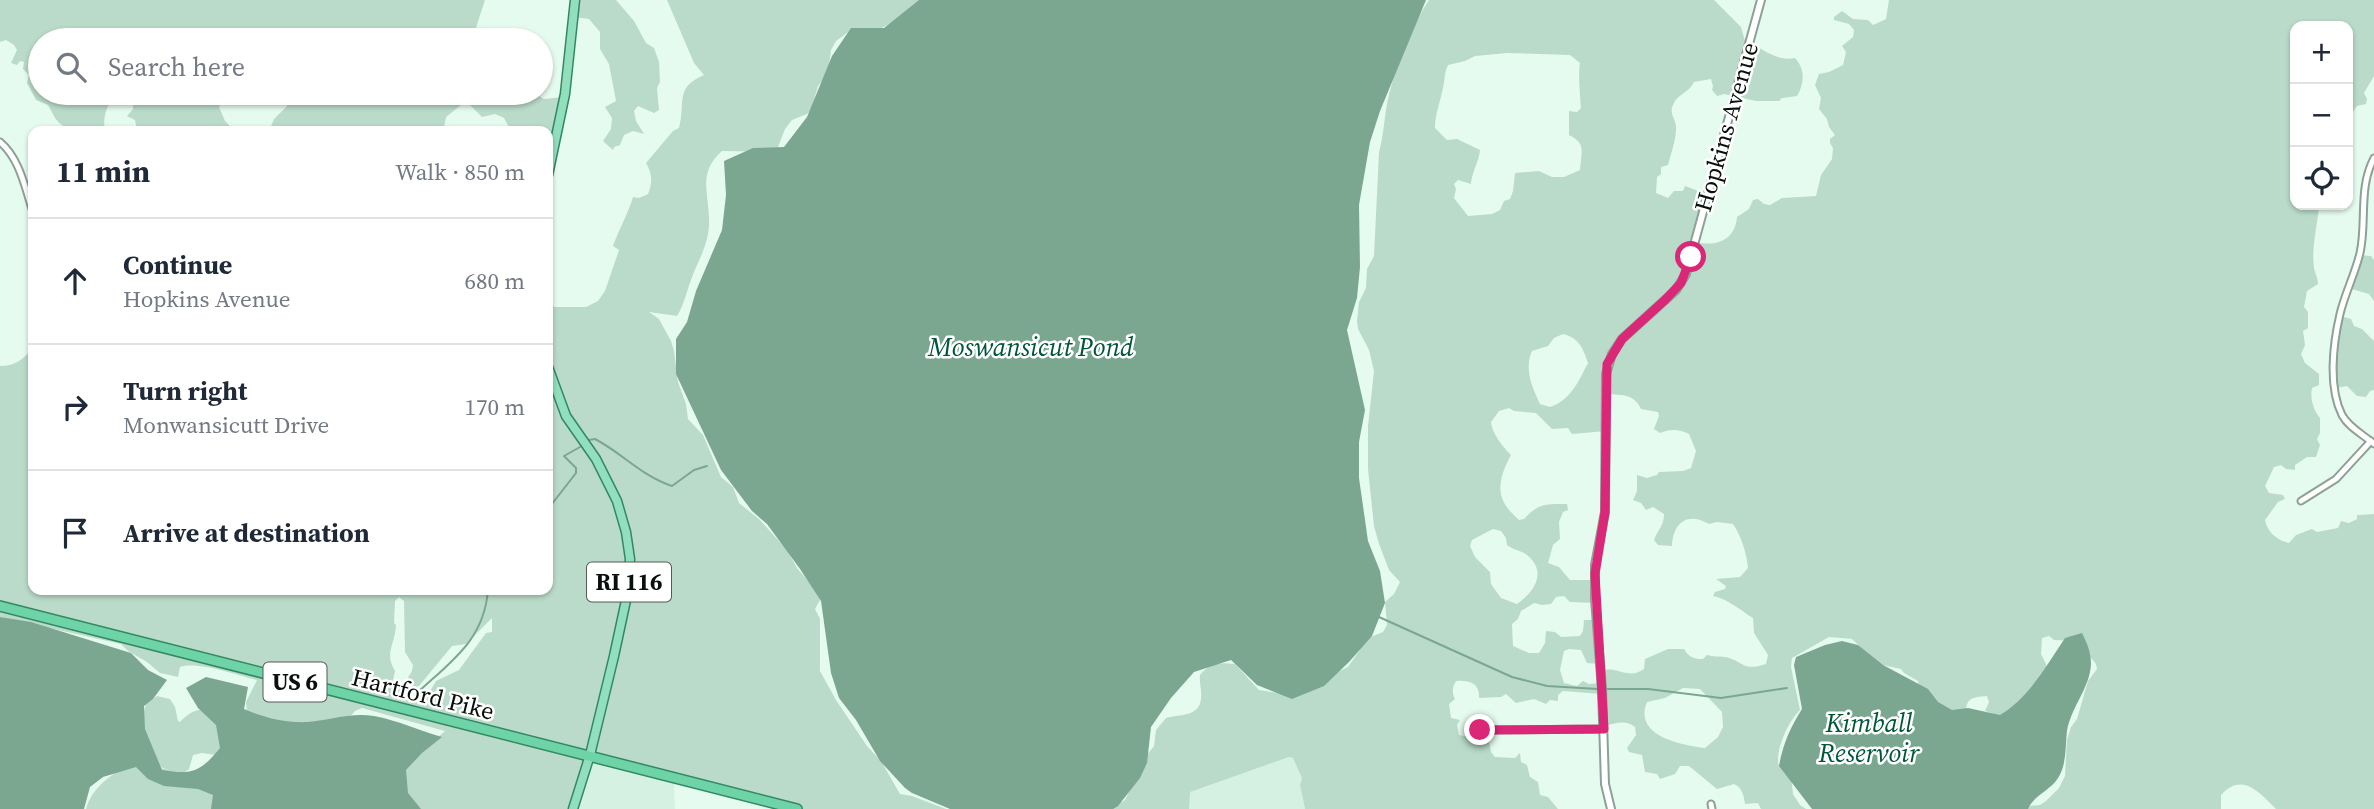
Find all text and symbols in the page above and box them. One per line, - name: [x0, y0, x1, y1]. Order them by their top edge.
- map controls: [2290, 21, 2353, 210]
- button: +: [2290, 21, 2353, 84]
- search box: [28, 28, 553, 105]
- street label: Hopkins Avenue: [1686, 38, 1766, 216]
- icon: search: [52, 48, 90, 86]
- text: Search here: [108, 49, 245, 85]
- button: −: [2290, 84, 2353, 147]
- button: locate: [2290, 147, 2353, 210]
- text: 11 min: [56, 151, 150, 192]
- text: Walk · 850 m: [395, 156, 525, 188]
- route start: [1675, 241, 1706, 272]
- text: Continue: [123, 247, 232, 283]
- icon: ahead: [56, 262, 94, 300]
- text: 680 m: [464, 265, 525, 297]
- text: Hopkins Avenue: [123, 283, 290, 315]
- water label: Moswansicut Pond: [927, 329, 1134, 365]
- text: Turn right: [123, 373, 247, 409]
- icon: right: [56, 388, 94, 426]
- text: 170 m: [464, 391, 525, 423]
- text: Monwansicutt Drive: [123, 409, 329, 441]
- icon: arrive: [56, 514, 94, 552]
- text: Arrive at destination: [123, 515, 370, 551]
- road number: RI 116: [587, 562, 671, 602]
- street label: Hartford Pike: [348, 660, 498, 728]
- road number: US 6: [264, 662, 326, 702]
- water label: Kimball Reservoir: [1818, 705, 1920, 771]
- route end: [1464, 714, 1495, 745]

